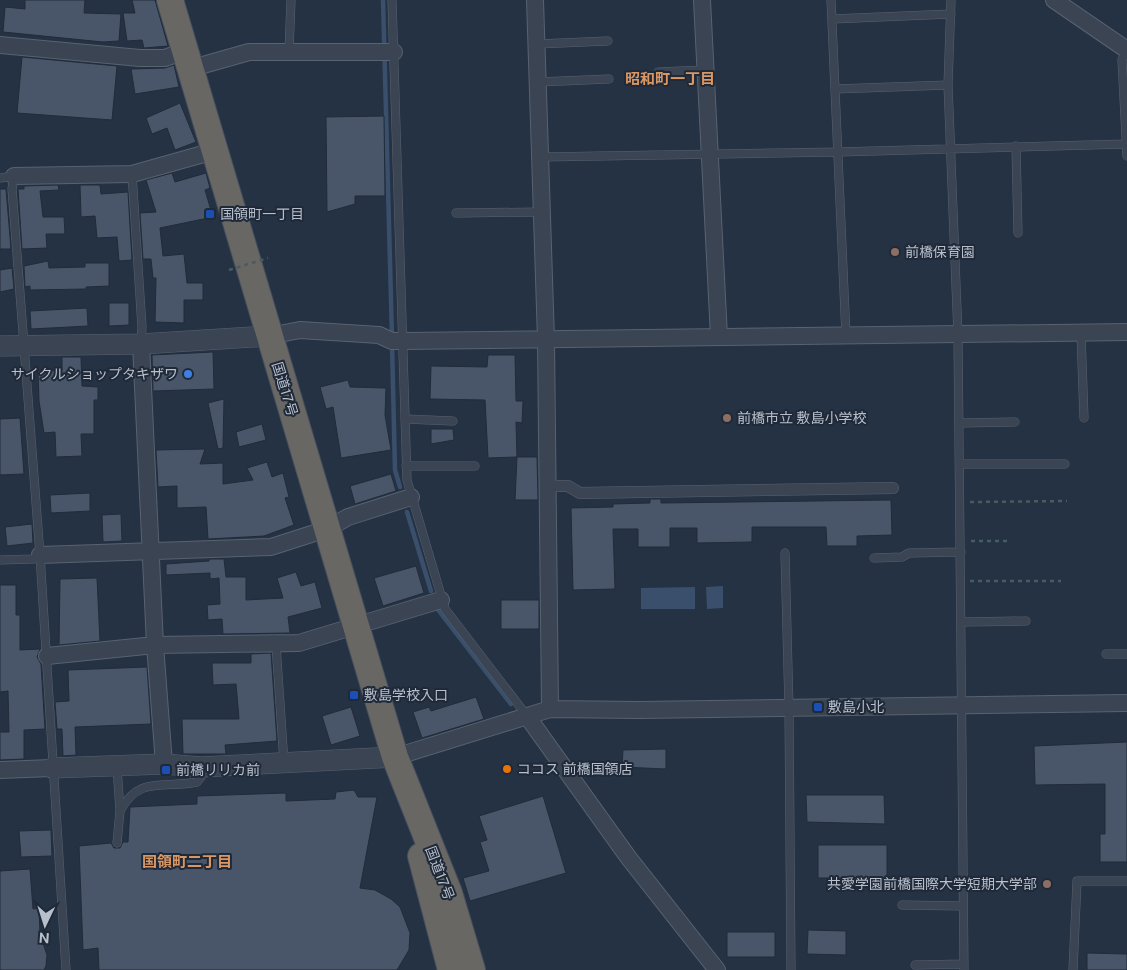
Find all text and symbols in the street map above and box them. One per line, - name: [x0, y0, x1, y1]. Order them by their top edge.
- district label: 昭和町一丁目: [625, 70, 715, 87]
- place label: 国領町一丁目: [220, 206, 304, 222]
- marker: 国領町一丁目: [204, 208, 216, 220]
- place label: 前橋保育園: [905, 244, 975, 260]
- marker: 前橋保育園: [889, 246, 901, 258]
- street label: 国道17号: [269, 360, 301, 418]
- place label: サイクルショップタキザワ: [11, 366, 178, 382]
- marker: サイクルショップタキザワ: [182, 368, 194, 380]
- place label: 前橋市立 敷島小学校: [737, 410, 866, 426]
- marker: 前橋市立 敷島小学校: [721, 412, 733, 424]
- place label: 敷島学校入口: [364, 687, 448, 703]
- marker: 敷島学校入口: [348, 689, 360, 701]
- place label: 敷島小北: [828, 699, 884, 715]
- marker: 敷島小北: [812, 701, 824, 713]
- place label: ココス 前橋国領店: [517, 761, 632, 777]
- place label: 前橋リリカ前: [176, 762, 260, 778]
- marker: ココス 前橋国領店: [501, 763, 513, 775]
- marker: 前橋リリカ前: [160, 764, 172, 776]
- street label: 国道17号: [422, 844, 458, 902]
- district label: 国領町二丁目: [142, 853, 232, 870]
- place label: 共愛学園前橋国際大学短期大学部: [827, 876, 1037, 892]
- marker: 共愛学園前橋国際大学短期大学部: [1041, 878, 1053, 890]
- north arrow: [20, 900, 70, 950]
- text: N: [38, 930, 50, 946]

